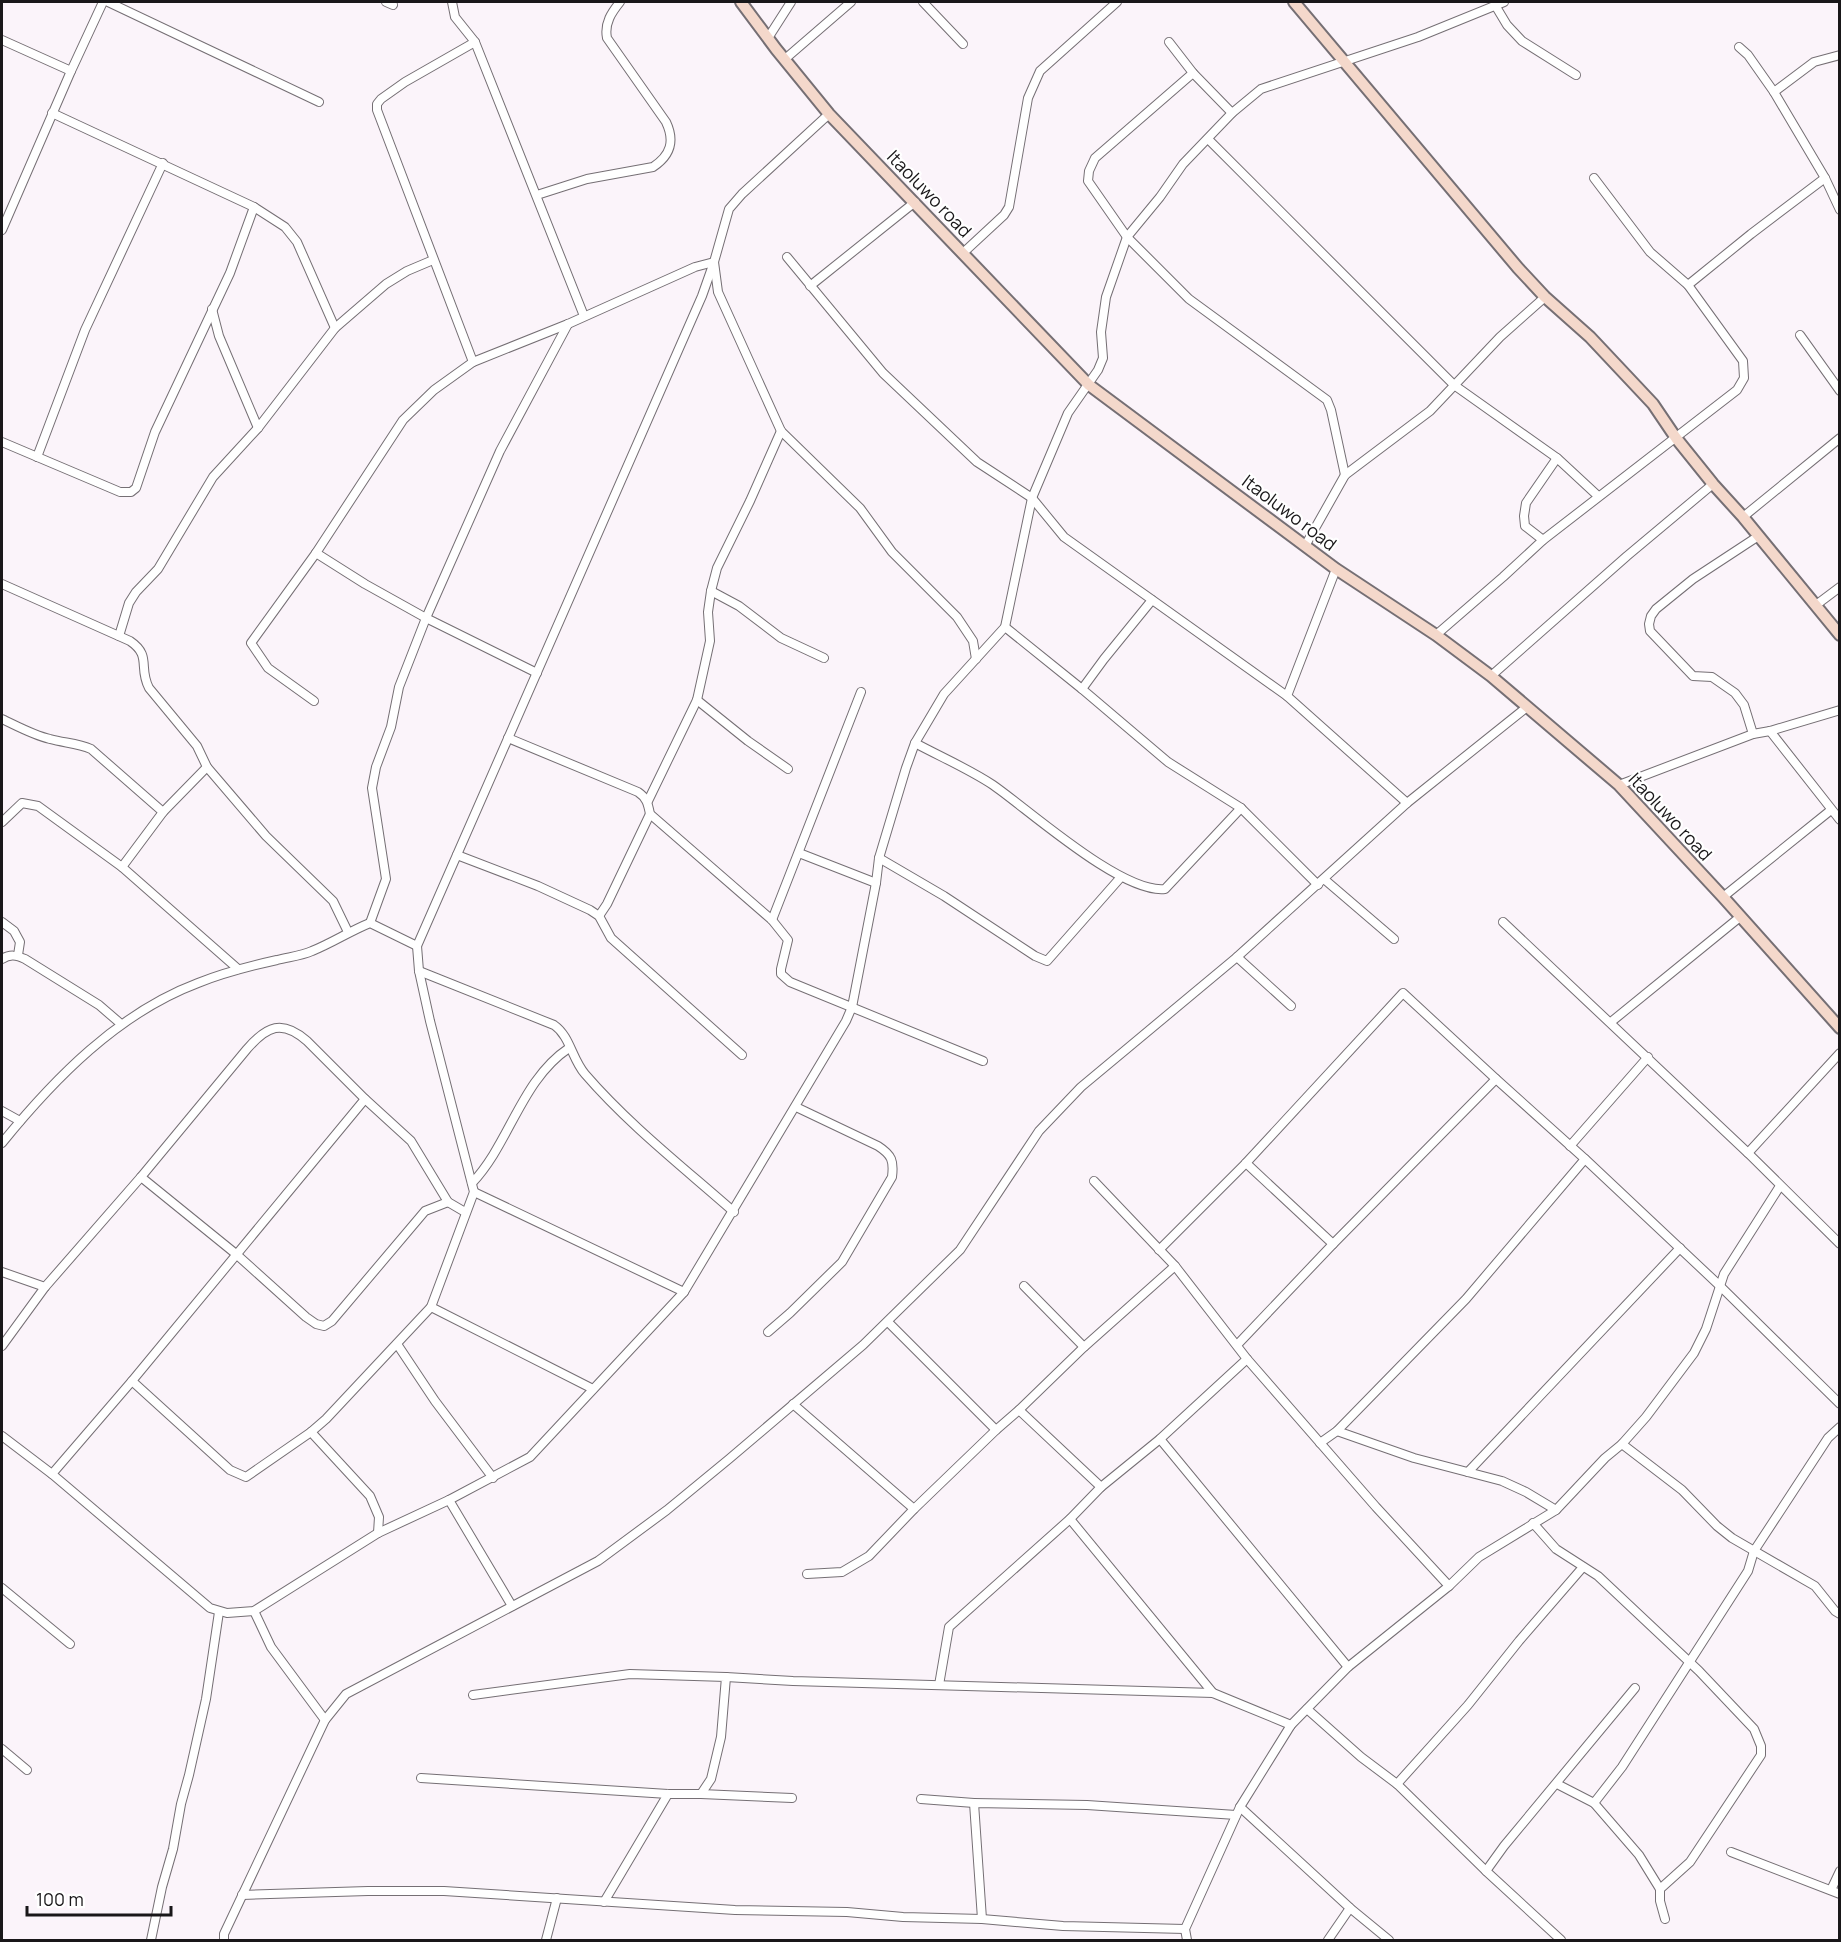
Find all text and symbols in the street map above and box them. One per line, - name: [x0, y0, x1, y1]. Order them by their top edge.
- street label: Itaoluwo road: [882, 145, 977, 242]
- street label: Itaoluwo road: [1238, 469, 1342, 556]
- street label: Itaoluwo road: [1624, 767, 1718, 866]
- scale bar: [27, 1879, 171, 1917]
- text: 100 m: [36, 1887, 84, 1911]

